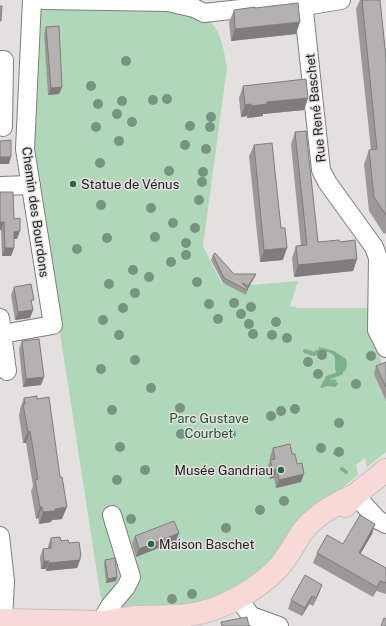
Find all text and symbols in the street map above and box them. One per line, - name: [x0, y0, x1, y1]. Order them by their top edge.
- street label: Rue René Baschet: [302, 53, 329, 163]
- street label: Chemin des Bourdons: [19, 146, 52, 278]
- place label: Statue de Vénus: [81, 177, 179, 192]
- marker: Statue de Vénus: [68, 179, 78, 189]
- park label: Parc Gustave Courbet: [169, 411, 249, 441]
- place label: Musée Gandriau: [174, 463, 273, 478]
- marker: Musée Gandriau: [276, 465, 286, 475]
- place label: Maison Baschet: [159, 537, 254, 552]
- marker: Maison Baschet: [146, 539, 156, 549]

